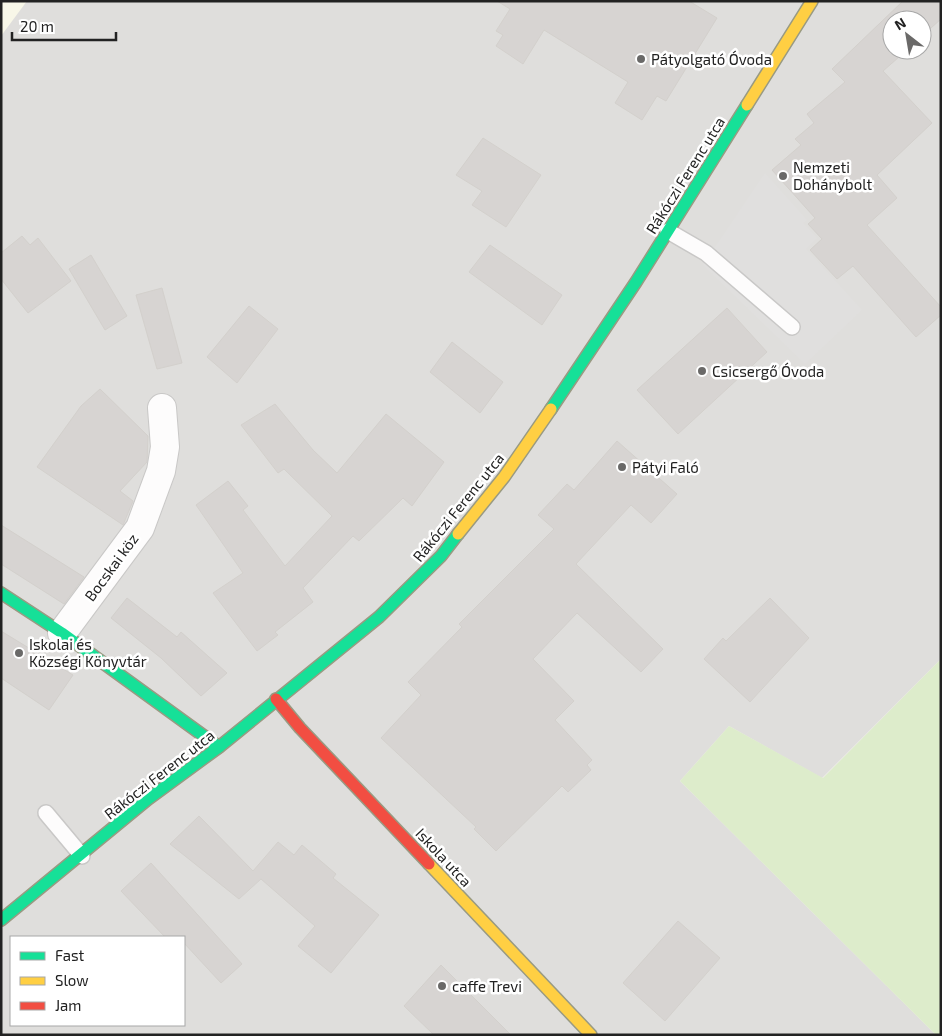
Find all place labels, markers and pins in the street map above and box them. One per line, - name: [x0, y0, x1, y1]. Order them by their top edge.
- place label: Pátyolgató Óvoda: [651, 50, 772, 68]
- marker: Pátyolgató Óvoda: [635, 53, 647, 65]
- place label: Nemzeti Dohánybolt: [793, 158, 873, 193]
- marker: Nemzeti Dohánybolt: [777, 170, 789, 182]
- place label: Csicsergő Óvoda: [712, 362, 824, 380]
- marker: Csicsergő Óvoda: [696, 365, 708, 377]
- place label: Pátyi Faló: [632, 458, 699, 476]
- marker: Pátyi Faló: [616, 461, 628, 473]
- place label: Iskolai és Községi Könyvtár: [29, 635, 147, 670]
- marker: Iskolai és Községi Könyvtár: [13, 647, 25, 659]
- place label: caffe Trevi: [452, 977, 522, 995]
- marker: caffe Trevi: [436, 980, 448, 992]

